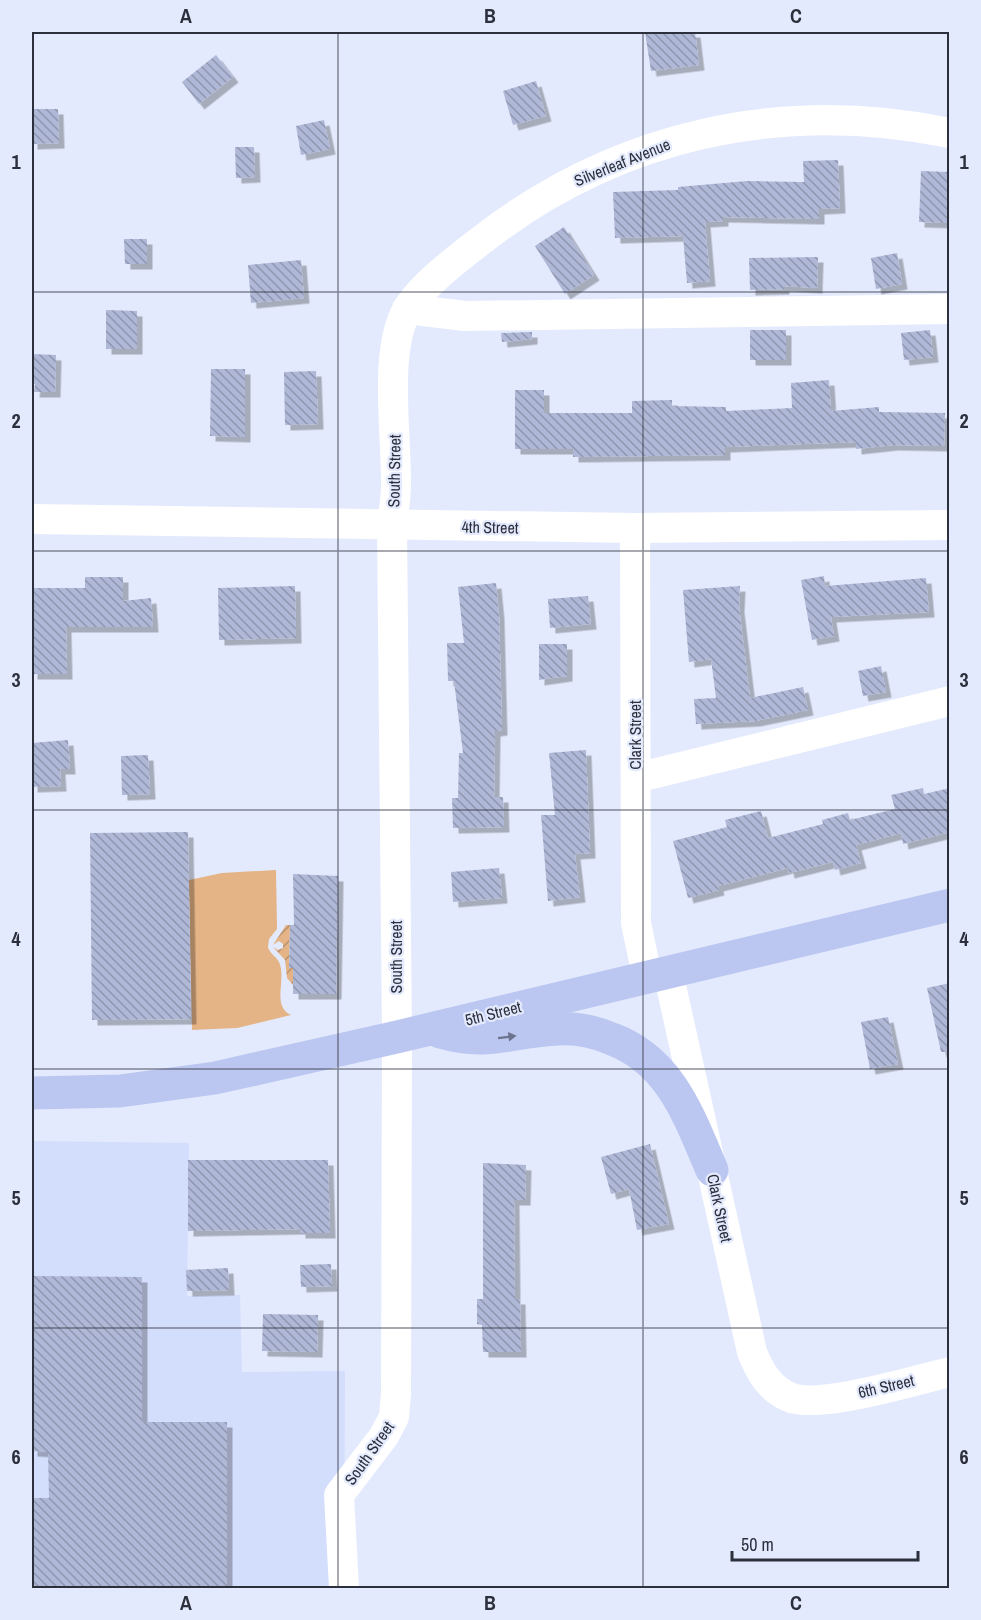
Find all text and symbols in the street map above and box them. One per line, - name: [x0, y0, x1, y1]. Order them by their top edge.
- text: A: [180, 2, 192, 29]
- text: B: [484, 2, 496, 29]
- text: C: [790, 2, 802, 29]
- street label: Silverleaf Avenue: [571, 133, 673, 191]
- text: 1: [11, 148, 21, 175]
- text: 1: [959, 148, 969, 175]
- text: 2: [11, 407, 21, 434]
- text: 2: [959, 407, 969, 434]
- street label: South Street: [382, 434, 406, 508]
- street label: 4th Street: [461, 516, 519, 539]
- text: 3: [11, 666, 21, 693]
- text: 3: [959, 666, 969, 693]
- street label: Clark Street: [624, 700, 646, 770]
- street label: South Street: [385, 920, 407, 993]
- text: 4: [11, 925, 21, 952]
- text: 4: [959, 925, 969, 952]
- street label: 5th Street: [463, 995, 524, 1031]
- one-way arrow: [498, 1032, 517, 1042]
- street label: Clark Street: [702, 1172, 738, 1245]
- text: 5: [11, 1184, 21, 1211]
- text: 5: [959, 1184, 969, 1211]
- street label: 6th Street: [856, 1369, 917, 1403]
- street label: South Street: [339, 1417, 399, 1489]
- text: 6: [11, 1443, 21, 1470]
- text: 6: [959, 1443, 969, 1470]
- scale bar: [732, 1524, 918, 1562]
- text: 50 m: [741, 1532, 774, 1557]
- text: A: [180, 1589, 192, 1616]
- text: B: [484, 1589, 496, 1616]
- text: C: [790, 1589, 802, 1616]

